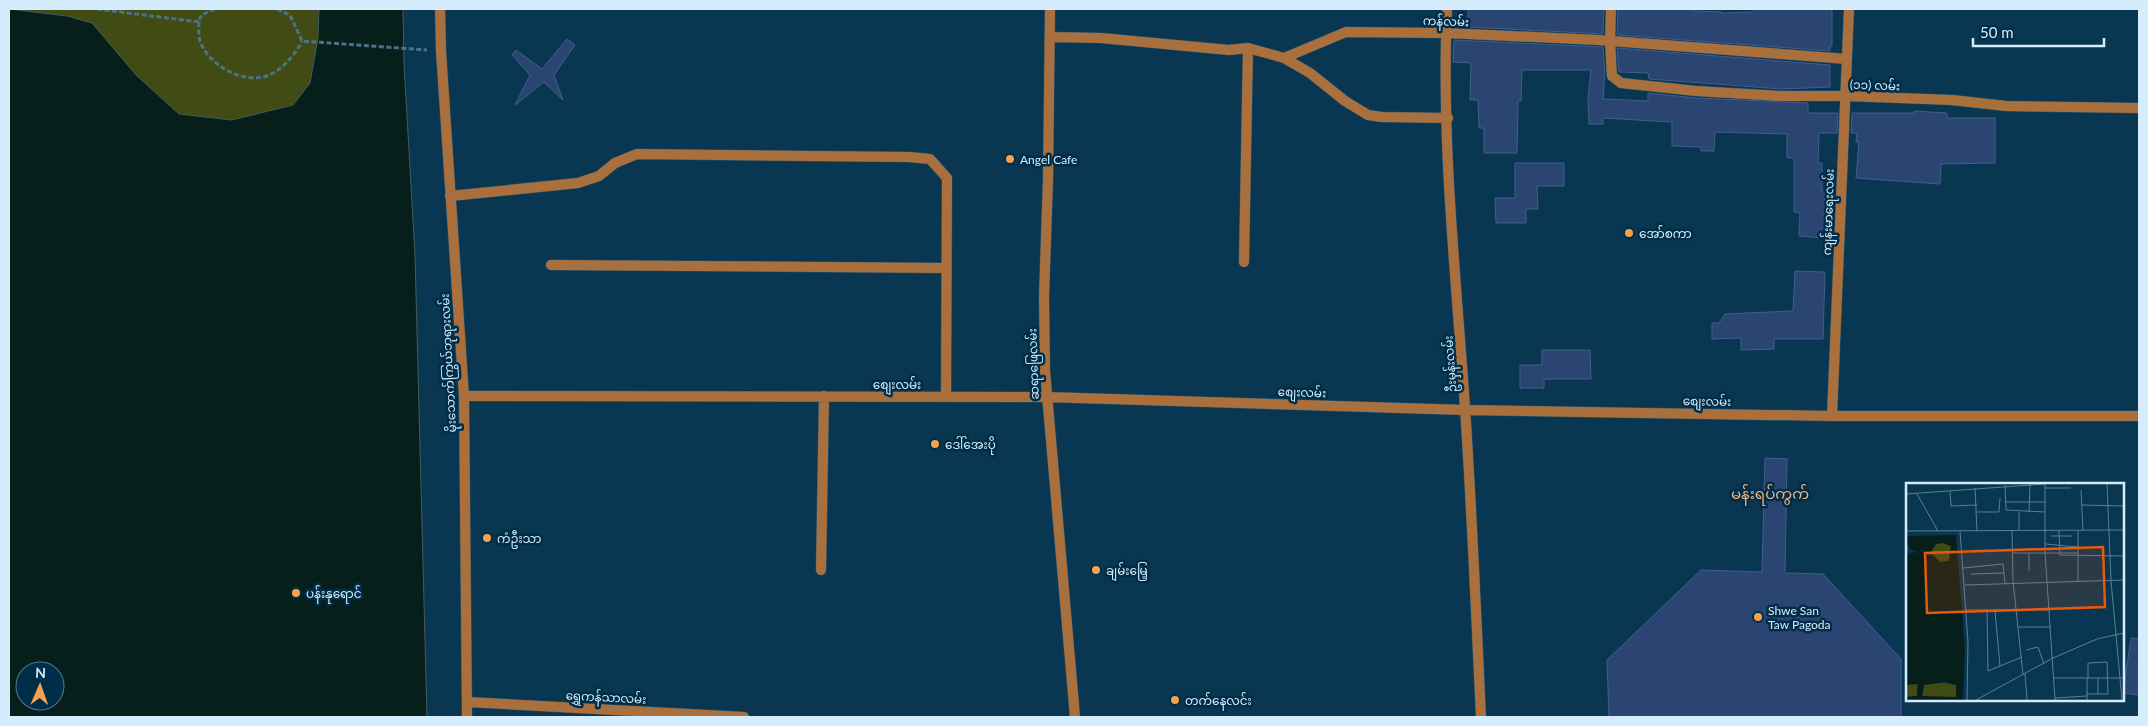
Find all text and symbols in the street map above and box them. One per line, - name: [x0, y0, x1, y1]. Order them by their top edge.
- street label: ကန်လမ်း: [1423, 12, 1469, 32]
- scale bar: [1973, 15, 2104, 47]
- text: 50 m: [1980, 23, 2014, 41]
- street label: (၁၁) လမ်း: [1850, 76, 1900, 93]
- place label: Angel Cafe: [1020, 152, 1077, 167]
- marker: Angel Cafe: [1004, 153, 1016, 165]
- street label: ကျန်းမာရေးလမ်း: [1818, 168, 1840, 256]
- place label: အော်စကာ: [1639, 225, 1692, 241]
- marker: အော်စကာ: [1623, 227, 1635, 239]
- street label: မိုးသောက်ကြွယ်ဘုရားလမ်း: [436, 293, 462, 433]
- street label: ဆရာဖြေလမ်း: [1023, 328, 1045, 400]
- street label: ဦးမှန်းလမ်း: [1440, 335, 1462, 393]
- street label: စျေးလမ်း: [873, 376, 921, 395]
- street label: စျေးလမ်း: [1277, 383, 1327, 403]
- street label: စျေးလမ်း: [1683, 392, 1731, 412]
- place label: ဒေါ်အေးပို: [945, 436, 996, 455]
- marker: ဒေါ်အေးပို: [929, 438, 941, 450]
- inset map: [1906, 483, 2123, 701]
- district label: မန်းရပ်ကွက်: [1731, 484, 1809, 506]
- place label: ကံဦးသာ: [497, 530, 542, 549]
- marker: ကံဦးသာ: [481, 532, 493, 544]
- place label: ချမ်းမြေ့: [1106, 562, 1148, 581]
- marker: ချမ်းမြေ့: [1090, 564, 1102, 576]
- place label: ပန်းနုရောင်: [306, 585, 362, 604]
- marker: ပန်းနုရောင်: [290, 587, 302, 599]
- place label: Shwe San Taw Pagoda: [1768, 603, 1831, 632]
- marker: Shwe San Taw Pagoda: [1752, 611, 1764, 623]
- north arrow: [15, 661, 65, 711]
- text: N: [35, 664, 46, 681]
- street label: ‌ရွှေကန်သာလမ်း: [565, 686, 647, 710]
- place label: တက်နေလင်း: [1185, 692, 1252, 711]
- marker: တက်နေလင်း: [1169, 694, 1181, 706]

